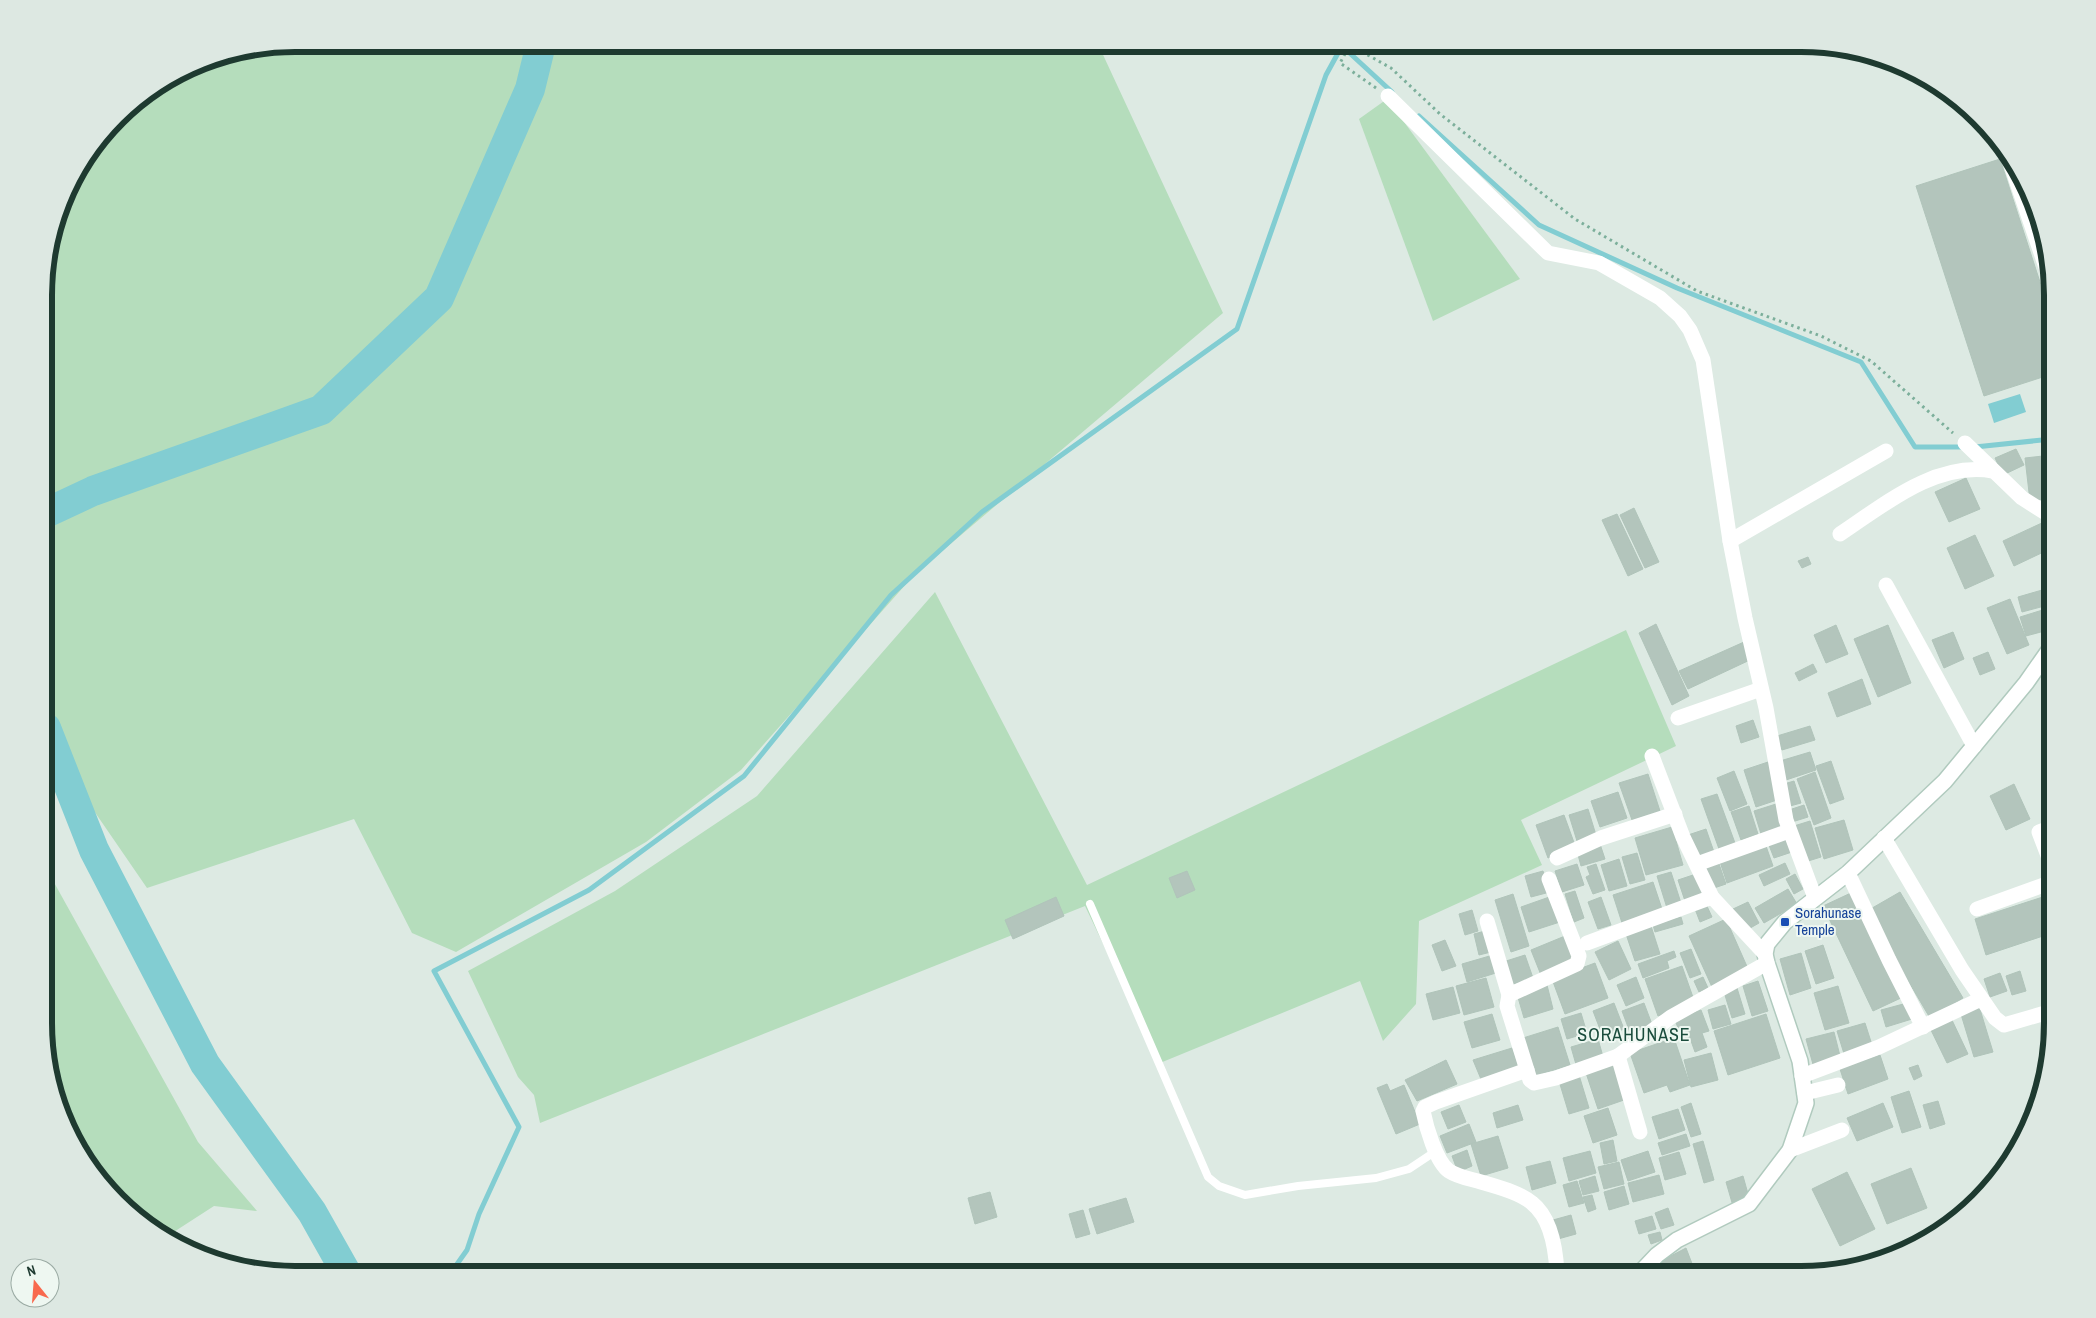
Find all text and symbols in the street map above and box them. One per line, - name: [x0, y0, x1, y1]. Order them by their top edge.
- place label: Sorahunase Temple: [1795, 902, 1861, 940]
- marker: Sorahunase Temple: [1779, 916, 1791, 928]
- district label: SORAHUNASE: [1577, 1022, 1691, 1047]
- north arrow: [10, 1258, 60, 1308]
- text: N: [25, 1261, 38, 1280]

